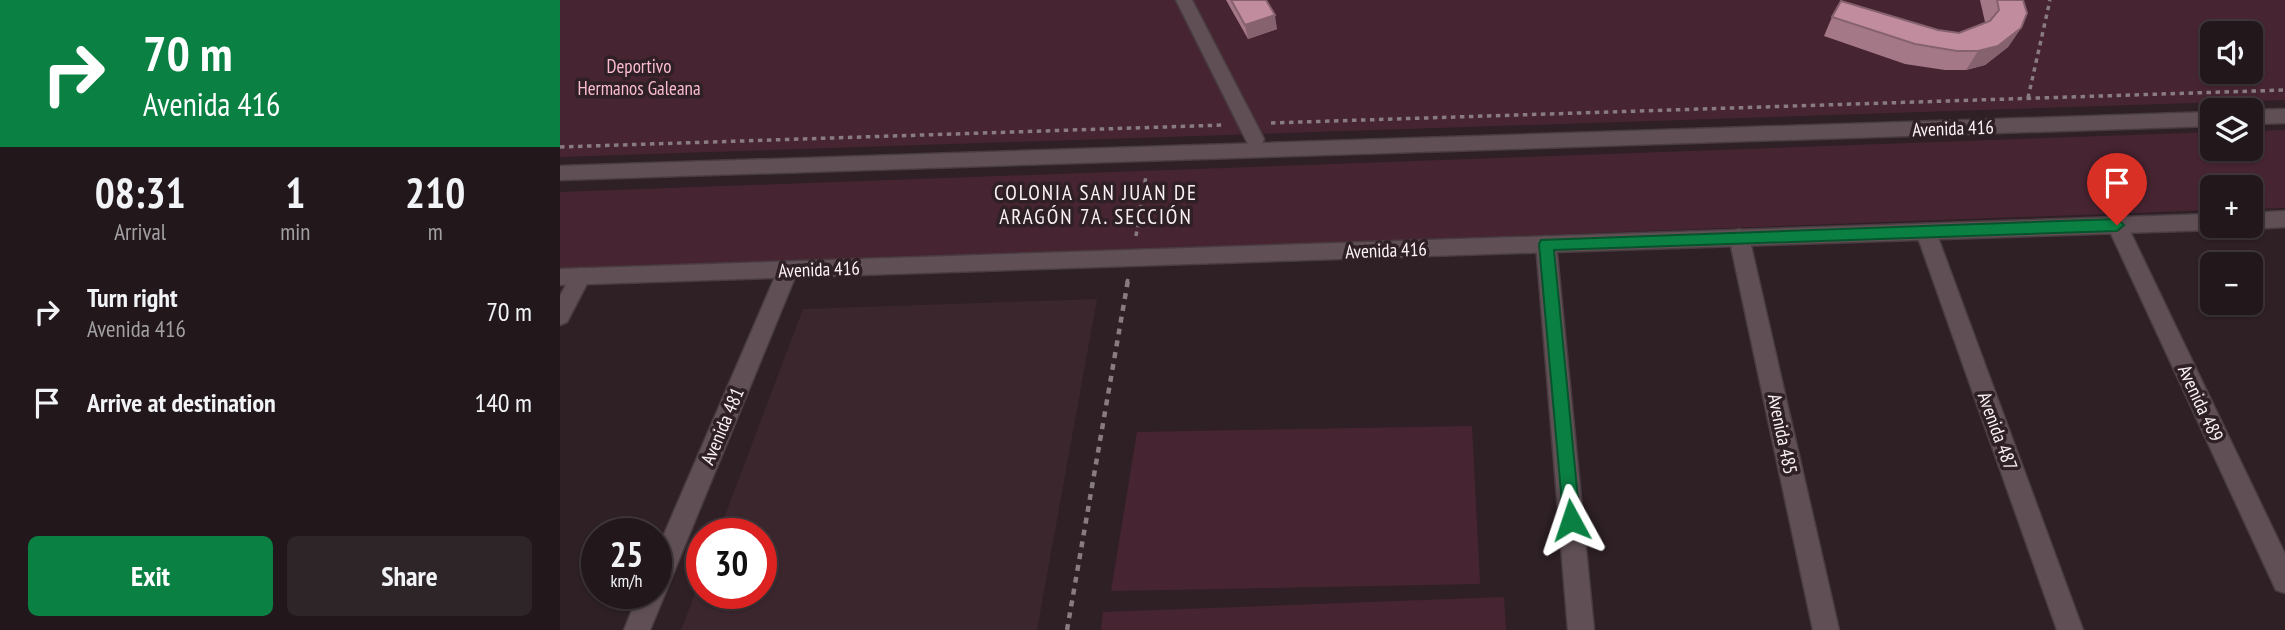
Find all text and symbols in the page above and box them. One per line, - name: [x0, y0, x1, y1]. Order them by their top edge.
- text: 70 m: [143, 21, 232, 85]
- map controls: [2200, 21, 2263, 315]
- button: sound: [2200, 21, 2263, 84]
- icon: right: [28, 28, 119, 119]
- park label: Deportivo Hermanos Galeana: [578, 54, 700, 100]
- text: Avenida 416: [143, 83, 280, 125]
- button: layers: [2200, 98, 2263, 161]
- street label: Avenida 416: [1912, 115, 1994, 141]
- pin: [2087, 153, 2147, 225]
- icon: arrive: [2098, 164, 2136, 202]
- text: 08:31: [95, 165, 186, 220]
- text: 1: [285, 165, 305, 220]
- text: 210: [405, 165, 465, 220]
- button: +: [2200, 175, 2263, 238]
- district label: COLONIA SAN JUAN DE ARAGÓN 7A. SECCIÓN: [994, 179, 1198, 230]
- text: Arrival: [114, 217, 166, 246]
- text: min: [280, 217, 310, 246]
- text: m: [428, 217, 443, 246]
- street label: Avenida 416: [1345, 237, 1427, 263]
- button: −: [2200, 252, 2263, 315]
- street label: Avenida 416: [778, 256, 860, 282]
- text: Turn right: [87, 281, 178, 314]
- icon: right: [28, 293, 66, 331]
- text: 70 m: [486, 295, 532, 328]
- text: Avenida 416: [87, 314, 186, 343]
- street label: Avenida 489: [2173, 361, 2229, 445]
- icon: arrive: [28, 384, 66, 422]
- street label: Avenida 481: [695, 384, 749, 468]
- text: Arrive at destination: [87, 386, 276, 419]
- text: 140 m: [474, 386, 532, 419]
- street label: Avenida 487: [1973, 389, 2023, 473]
- street label: Avenida 485: [1763, 392, 1803, 476]
- position arrow: [1534, 483, 1608, 557]
- speed limit sign: 30: [686, 518, 777, 609]
- text: 25: [610, 531, 643, 577]
- button: Exit: [28, 536, 273, 616]
- button: Share: [287, 536, 532, 616]
- text: km/h: [611, 569, 642, 592]

